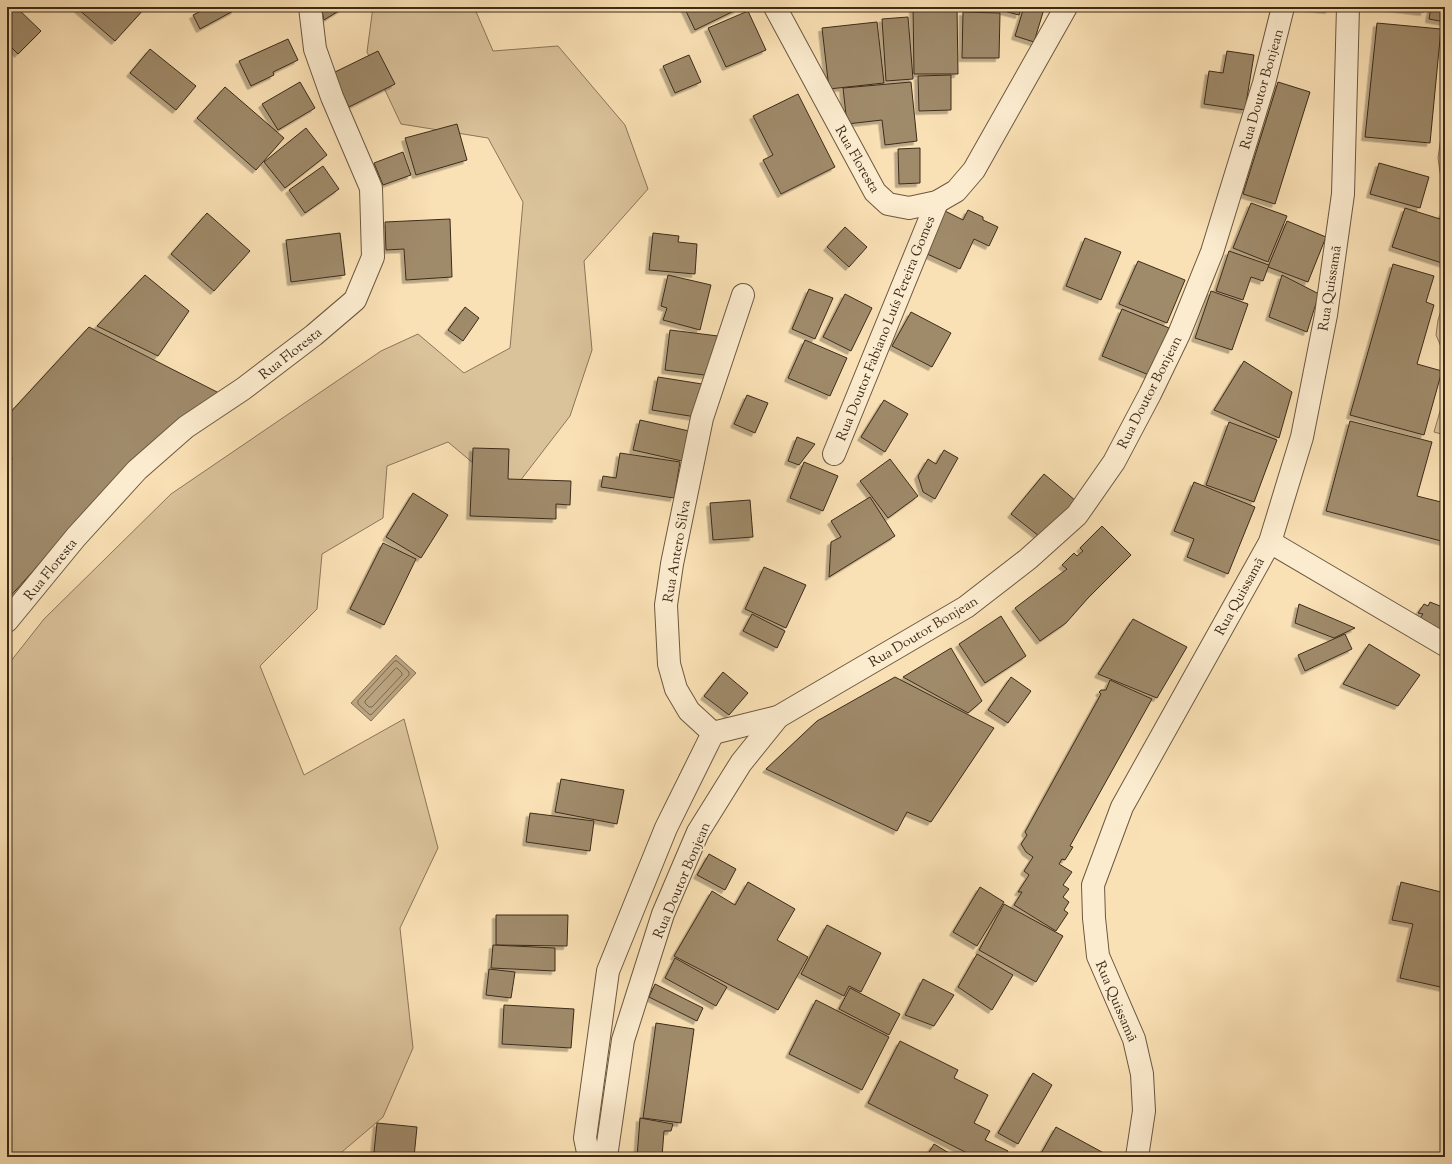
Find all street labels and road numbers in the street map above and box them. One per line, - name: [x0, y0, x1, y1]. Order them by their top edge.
- street label: Rua Doutor Bonjean: [1236, 27, 1290, 152]
- street label: Rua Floresta: [829, 123, 884, 198]
- street label: Rua Doutor Fabiano Luís Pereira Gomes: [832, 213, 941, 444]
- street label: Rua Quissamã: [1314, 244, 1348, 333]
- street label: Rua Floresta: [256, 323, 327, 385]
- street label: Rua Doutor Bonjean: [1114, 333, 1188, 453]
- street label: Rua Antero Silva: [659, 498, 697, 604]
- street label: Rua Floresta: [20, 534, 83, 606]
- street label: Rua Quissamã: [1211, 554, 1271, 640]
- street label: Rua Doutor Bonjean: [866, 592, 982, 673]
- street label: Rua Doutor Bonjean: [649, 820, 716, 942]
- street label: Rua Quissamã: [1089, 958, 1141, 1046]

